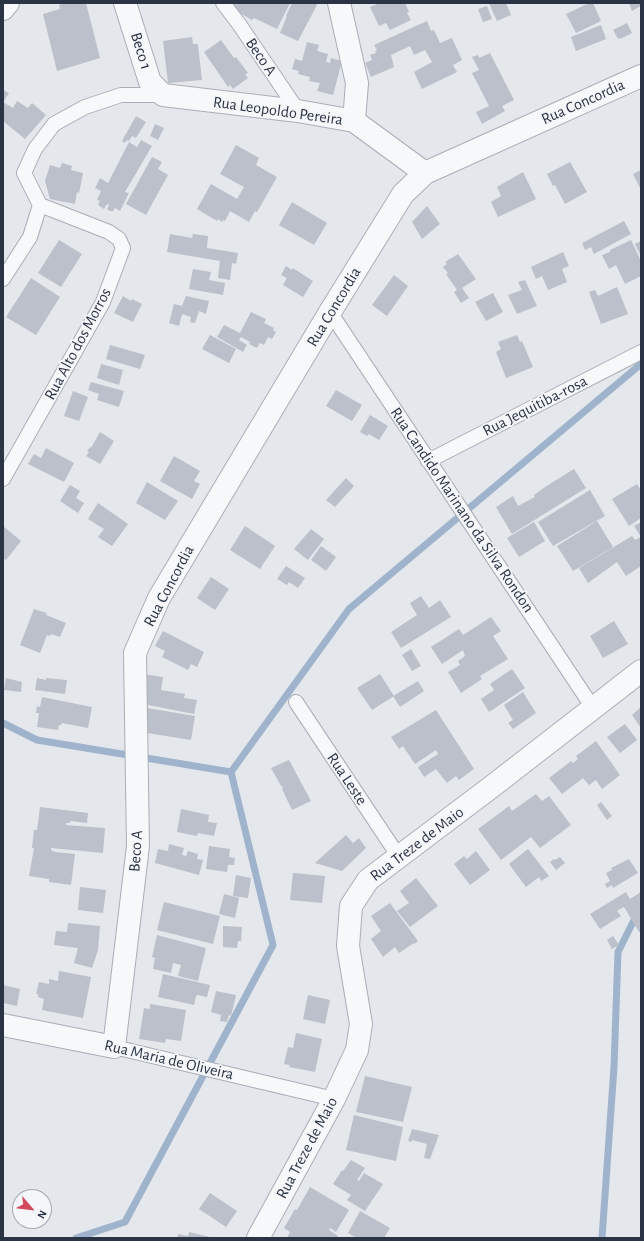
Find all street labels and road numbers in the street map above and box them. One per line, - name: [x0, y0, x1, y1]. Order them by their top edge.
- street label: Beco 1: [126, 30, 156, 72]
- street label: Beco A: [241, 34, 281, 80]
- street label: Rua Concordia: [538, 75, 628, 129]
- street label: Rua Leopoldo Pereira: [212, 92, 344, 130]
- street label: Rua Concordia: [303, 264, 365, 350]
- street label: Rua Alto dos Morros: [40, 285, 116, 403]
- street label: Rua Jequitiba-rosa: [480, 371, 590, 441]
- street label: Rua Candido Marinano da Silva Rondon: [386, 404, 538, 616]
- street label: Rua Concordia: [140, 542, 198, 630]
- street label: Rua Leste: [323, 749, 371, 809]
- street label: Rua Treze de Maio: [366, 803, 468, 885]
- street label: Beco A: [125, 830, 147, 872]
- street label: Rua Maria de Oliveira: [103, 1036, 235, 1084]
- street label: Rua Treze de Maio: [272, 1094, 342, 1202]

